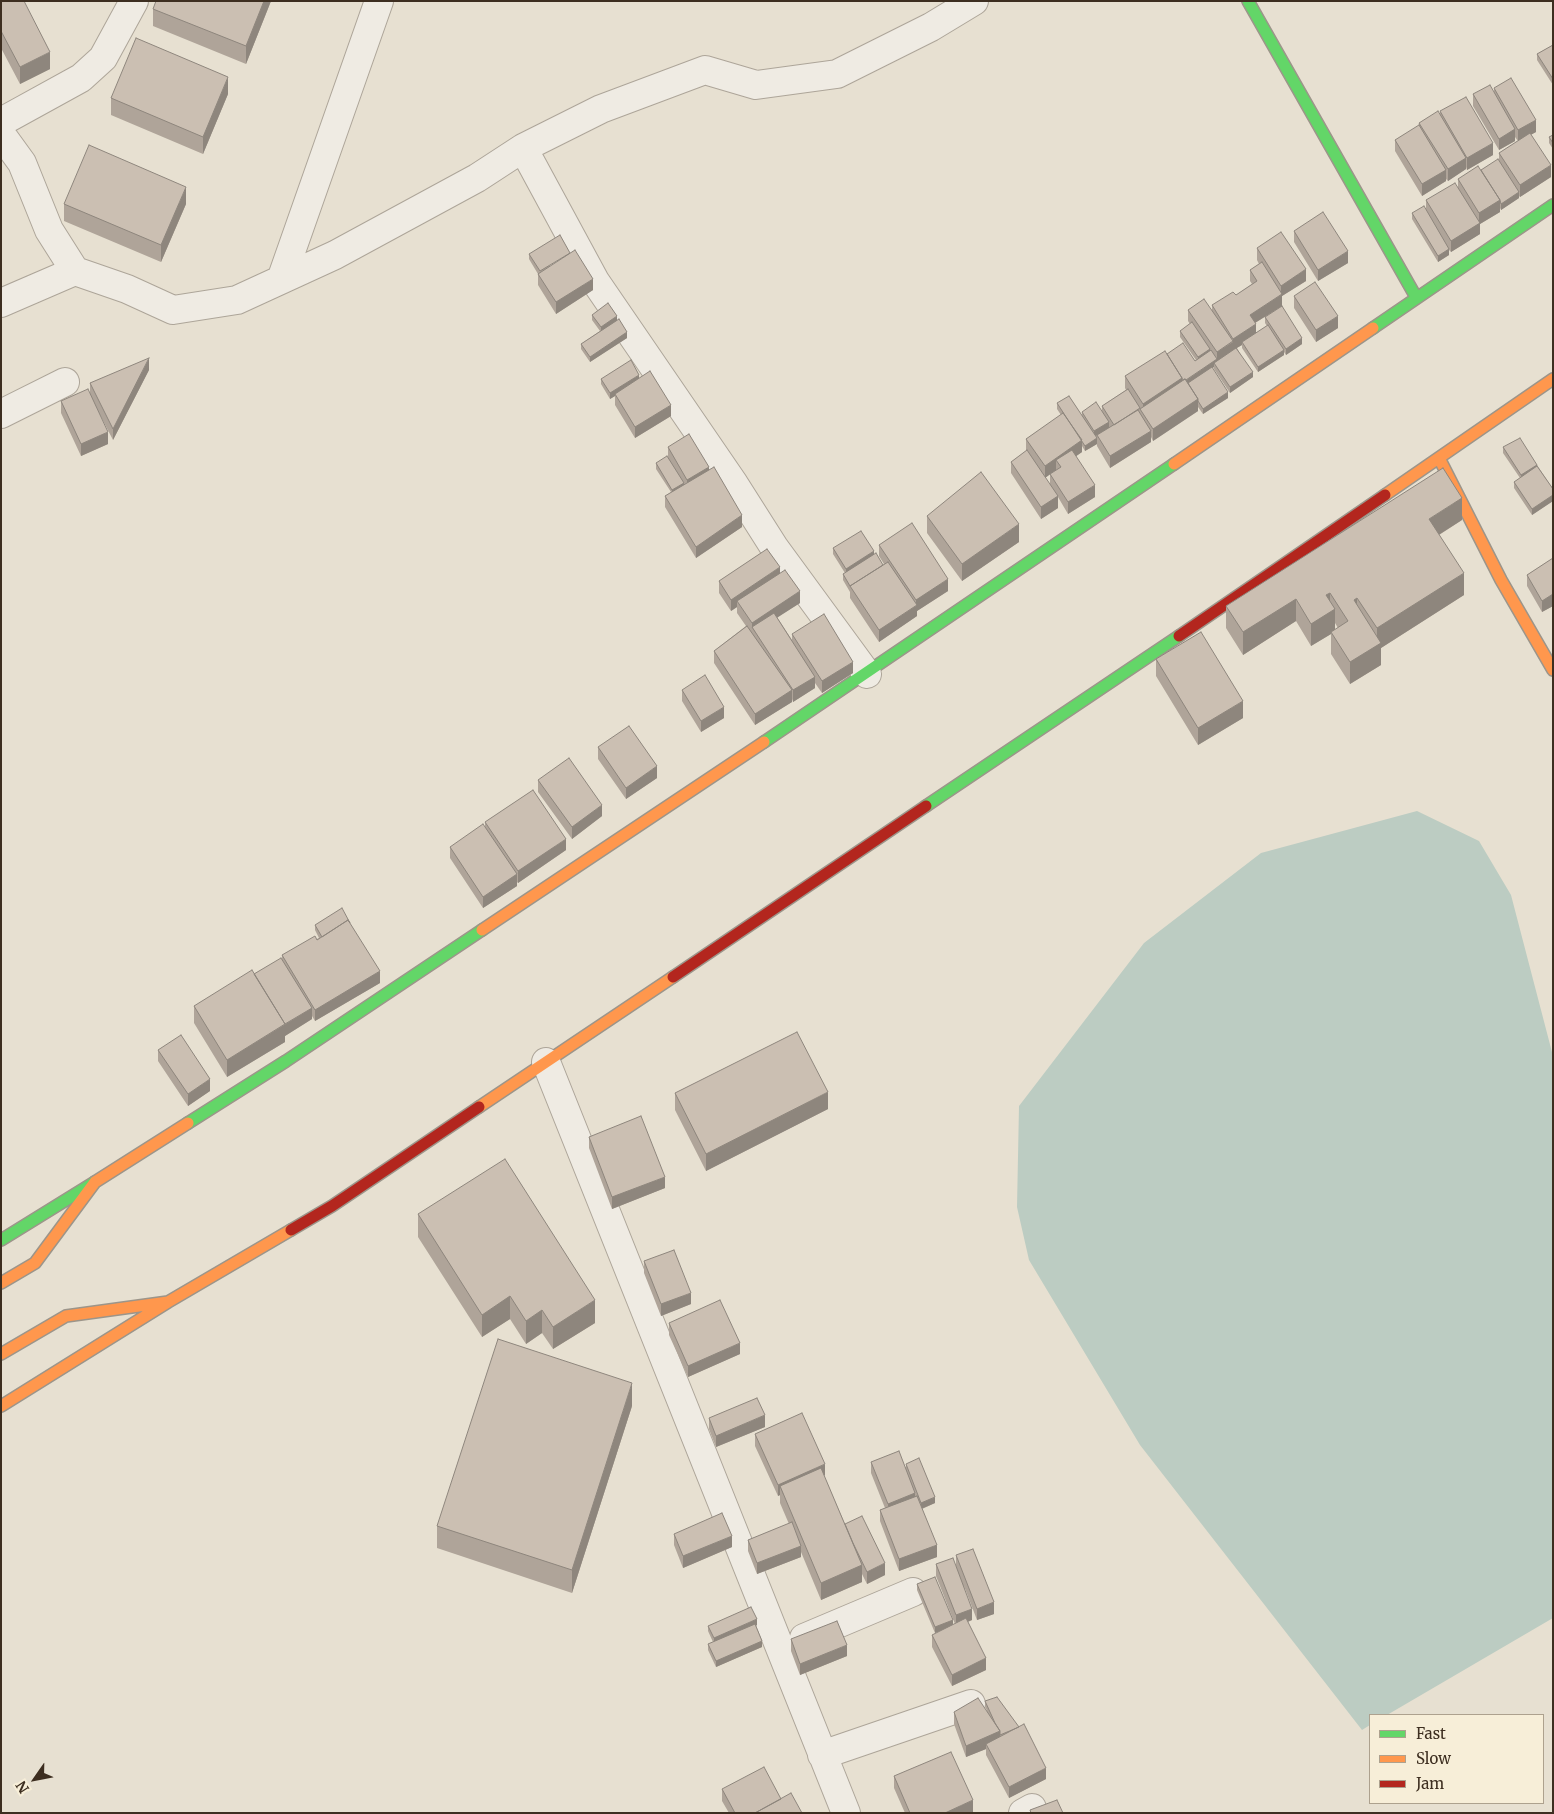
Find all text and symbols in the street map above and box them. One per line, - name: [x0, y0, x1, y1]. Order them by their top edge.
- legend: [1369, 1714, 1544, 1804]
- text: Fast: [1416, 1724, 1446, 1743]
- text: Slow: [1416, 1749, 1451, 1768]
- north arrow: [10, 1754, 60, 1804]
- text: Jam: [1416, 1774, 1444, 1793]
- text: N: [12, 1778, 33, 1797]

